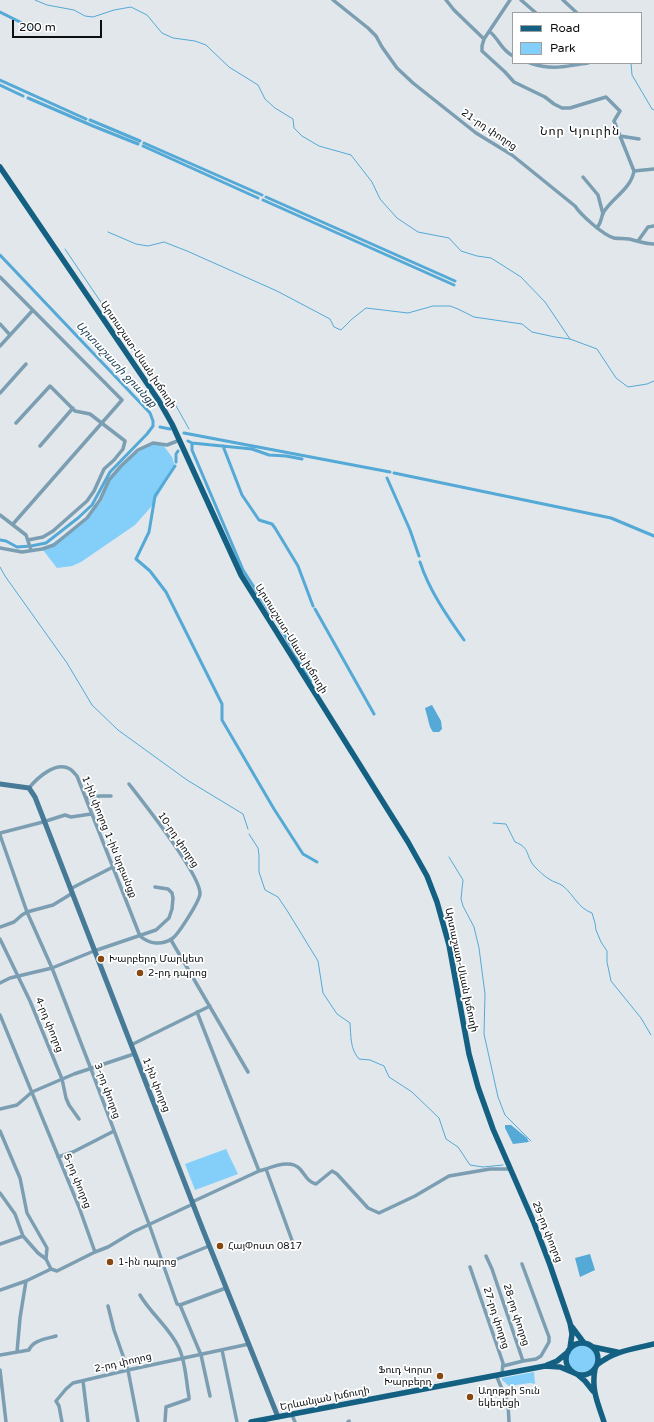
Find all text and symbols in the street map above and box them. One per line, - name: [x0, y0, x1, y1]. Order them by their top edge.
- scale bar: [14, 12, 104, 38]
- legend: [512, 12, 642, 64]
- text: 200 m: [19, 20, 56, 34]
- text: Road: [550, 21, 580, 35]
- text: Park: [550, 41, 576, 55]
- street label: 21-րդ փողոց: [459, 107, 519, 153]
- district label: Նոր Կյուրին: [540, 125, 620, 139]
- street label: Արտաշատ-Սևան խճուղի: [97, 299, 179, 411]
- water label: Արտաշատի ջրանցք: [73, 319, 159, 411]
- street label: Արտաշատ-Սևան խճուղի: [252, 582, 330, 696]
- street label: 1-ին փողոց 1-ին նրբանցք: [79, 774, 139, 900]
- street label: 10-րդ փողոց: [155, 810, 201, 870]
- street label: Արտաշատ-Սևան խճուղի: [442, 907, 480, 1033]
- place label: Խարբերդ Մարկետ: [109, 953, 203, 965]
- marker: Խարբերդ Մարկետ: [96, 954, 106, 964]
- place label: 2-րդ դպրոց: [148, 967, 207, 979]
- marker: 2-րդ դպրոց: [135, 968, 145, 978]
- street label: 4-րդ փողոց: [32, 996, 66, 1054]
- street label: 1-ին փողոց: [140, 1056, 172, 1114]
- street label: 3-րդ փողոց: [91, 1062, 123, 1120]
- street label: 5-րդ փողոց: [61, 1152, 93, 1210]
- street label: 29-րդ փողոց: [529, 1200, 565, 1264]
- place label: ՀայՓոստ 0817: [228, 1240, 302, 1252]
- marker: ՀայՓոստ 0817: [215, 1241, 225, 1251]
- place label: 1-ին դպրոց: [118, 1256, 176, 1268]
- marker: 1-ին դպրոց: [105, 1257, 115, 1267]
- street label: 28-րդ փողոց: [500, 1282, 532, 1348]
- street label: 27-րդ փողոց: [480, 1286, 512, 1350]
- street label: 2-րդ փողոց: [93, 1351, 153, 1375]
- place label: Ֆուդ Կորտ Խարբերդ: [379, 1364, 432, 1388]
- marker: Ֆուդ Կորտ Խարբերդ: [435, 1371, 445, 1381]
- street label: Երևանյան խճուղի: [279, 1384, 371, 1414]
- place label: Աղոթքի Տուն եկեղեցի: [478, 1385, 540, 1408]
- marker: Աղոթքի Տուն եկեղեցի: [465, 1392, 475, 1402]

